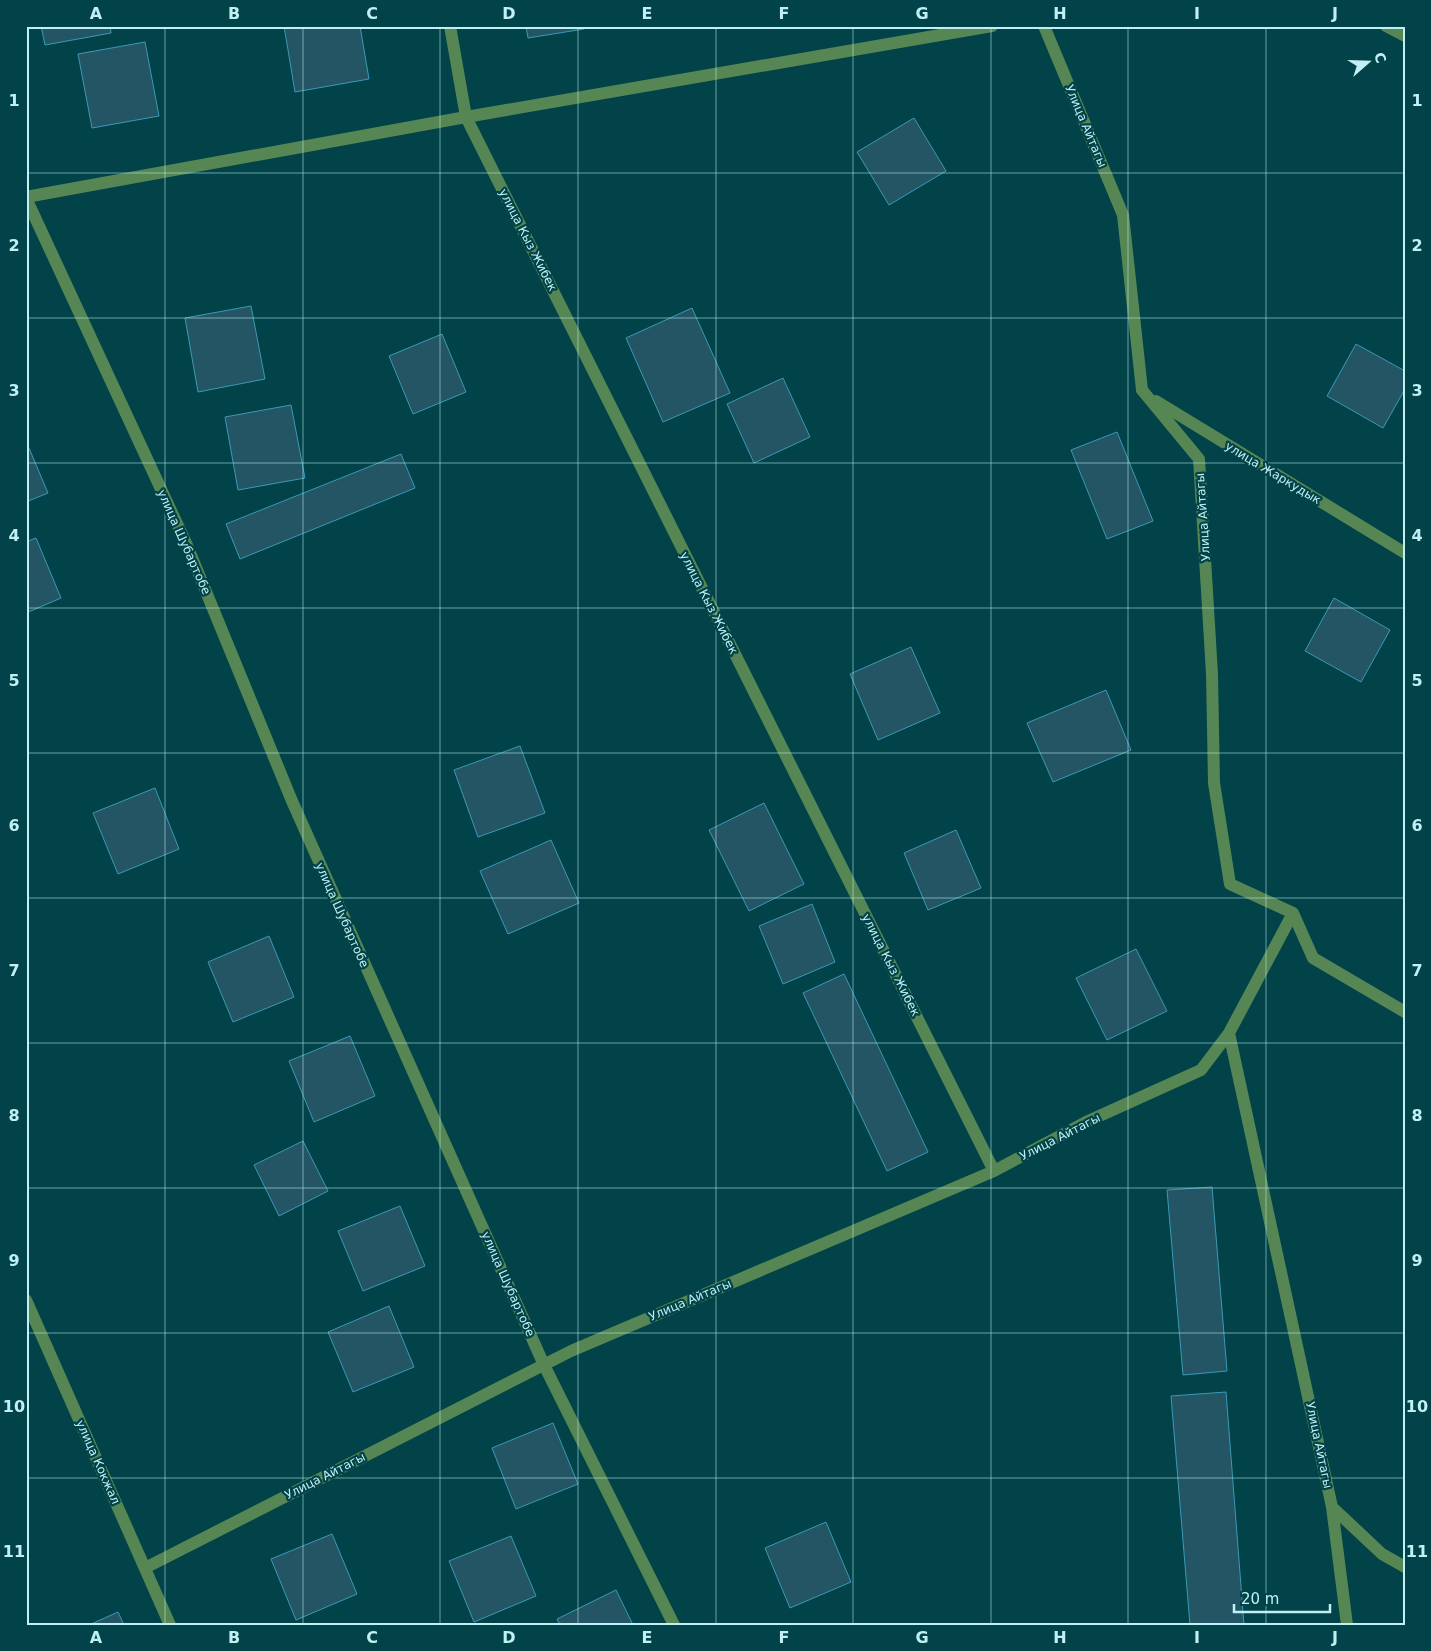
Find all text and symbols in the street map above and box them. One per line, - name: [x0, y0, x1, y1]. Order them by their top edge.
- text: A: [90, 4, 103, 23]
- text: B: [228, 4, 240, 23]
- text: C: [366, 4, 378, 23]
- text: D: [502, 4, 516, 23]
- text: E: [642, 4, 652, 23]
- text: F: [779, 4, 789, 23]
- text: G: [915, 4, 929, 23]
- text: H: [1053, 4, 1067, 23]
- text: I: [1194, 4, 1200, 23]
- text: J: [1331, 4, 1338, 23]
- north arrow: [1344, 38, 1394, 88]
- text: С: [1371, 50, 1389, 65]
- street label: Улица Айтагы: [1062, 83, 1110, 169]
- text: 1: [8, 91, 20, 110]
- text: 1: [1411, 91, 1423, 110]
- street label: улица Кыз Жибек: [496, 187, 560, 293]
- text: 2: [8, 236, 20, 255]
- text: 2: [1411, 236, 1423, 255]
- text: 3: [8, 381, 20, 400]
- text: 3: [1411, 381, 1423, 400]
- street label: улица Жаркудык: [1223, 439, 1323, 507]
- street label: Улица Айтагы: [1193, 472, 1213, 562]
- street label: улица Шубартобе: [155, 487, 213, 597]
- text: 4: [8, 526, 20, 545]
- text: 4: [1411, 526, 1423, 545]
- street label: улица Кыз Жибек: [677, 550, 741, 656]
- text: 5: [8, 671, 20, 690]
- text: 5: [1411, 671, 1423, 690]
- text: 6: [8, 816, 20, 835]
- text: 6: [1411, 816, 1423, 835]
- street label: улица Шубартобе: [313, 860, 371, 970]
- street label: улица Кыз Жибек: [859, 912, 923, 1018]
- text: 7: [8, 961, 20, 980]
- text: 7: [1411, 961, 1423, 980]
- text: 8: [8, 1106, 20, 1125]
- text: 8: [1411, 1106, 1423, 1125]
- street label: Улица Айтагы: [1018, 1111, 1102, 1163]
- street label: улица Шубартобе: [479, 1229, 537, 1339]
- text: 9: [8, 1251, 20, 1270]
- text: 9: [1411, 1251, 1423, 1270]
- street label: Улица Айтагы: [647, 1276, 733, 1324]
- text: 10: [3, 1397, 25, 1416]
- text: 10: [1406, 1397, 1428, 1416]
- street label: Улица Айтагы: [1303, 1400, 1335, 1490]
- street label: улица Кокжал: [73, 1418, 123, 1506]
- street label: Улица Айтагы: [283, 1450, 367, 1502]
- text: 11: [3, 1542, 25, 1561]
- text: 11: [1406, 1542, 1428, 1561]
- scale bar: [1234, 1581, 1330, 1613]
- text: 20 m: [1241, 1590, 1279, 1608]
- text: A: [90, 1628, 103, 1647]
- text: B: [228, 1628, 240, 1647]
- text: C: [366, 1628, 378, 1647]
- text: D: [502, 1628, 516, 1647]
- text: E: [642, 1628, 652, 1647]
- text: F: [779, 1628, 789, 1647]
- text: G: [915, 1628, 929, 1647]
- text: H: [1053, 1628, 1067, 1647]
- text: I: [1194, 1628, 1200, 1647]
- text: J: [1331, 1628, 1338, 1647]

